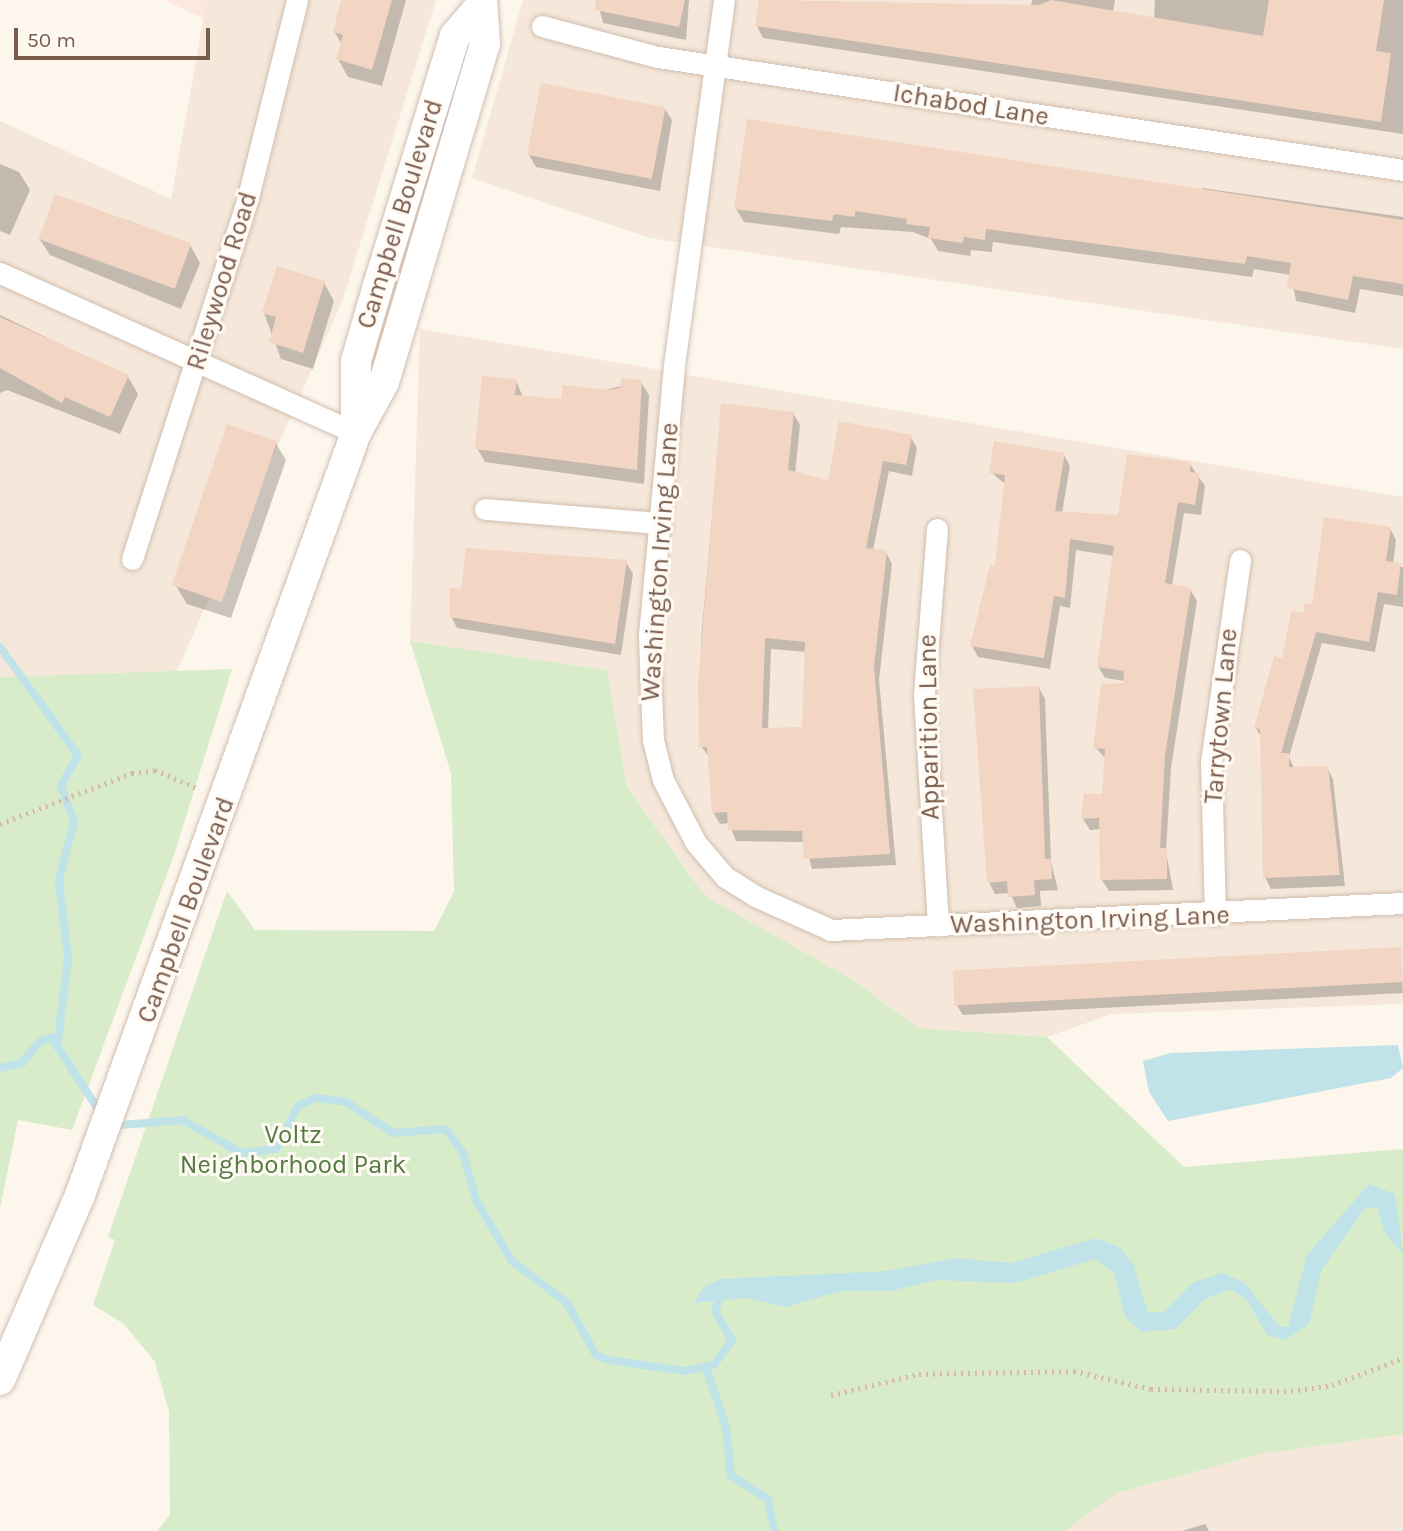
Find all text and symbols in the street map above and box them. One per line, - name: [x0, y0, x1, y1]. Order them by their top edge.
- scale bar: [18, 14, 214, 58]
- text: 50 m: [27, 28, 76, 52]
- street label: Ichabod Lane: [891, 77, 1051, 133]
- street label: Campbell Boulevard: [350, 96, 450, 332]
- street label: Rileywood Road: [180, 188, 264, 374]
- street label: Washington Irving Lane: [635, 421, 685, 703]
- street label: Tarrytown Lane: [1198, 627, 1244, 805]
- street label: Apparition Lane: [912, 634, 946, 820]
- street label: Campbell Boulevard: [131, 793, 241, 1027]
- street label: Washington Irving Lane: [950, 900, 1230, 940]
- park label: Voltz Neighborhood Park: [180, 1119, 406, 1180]

